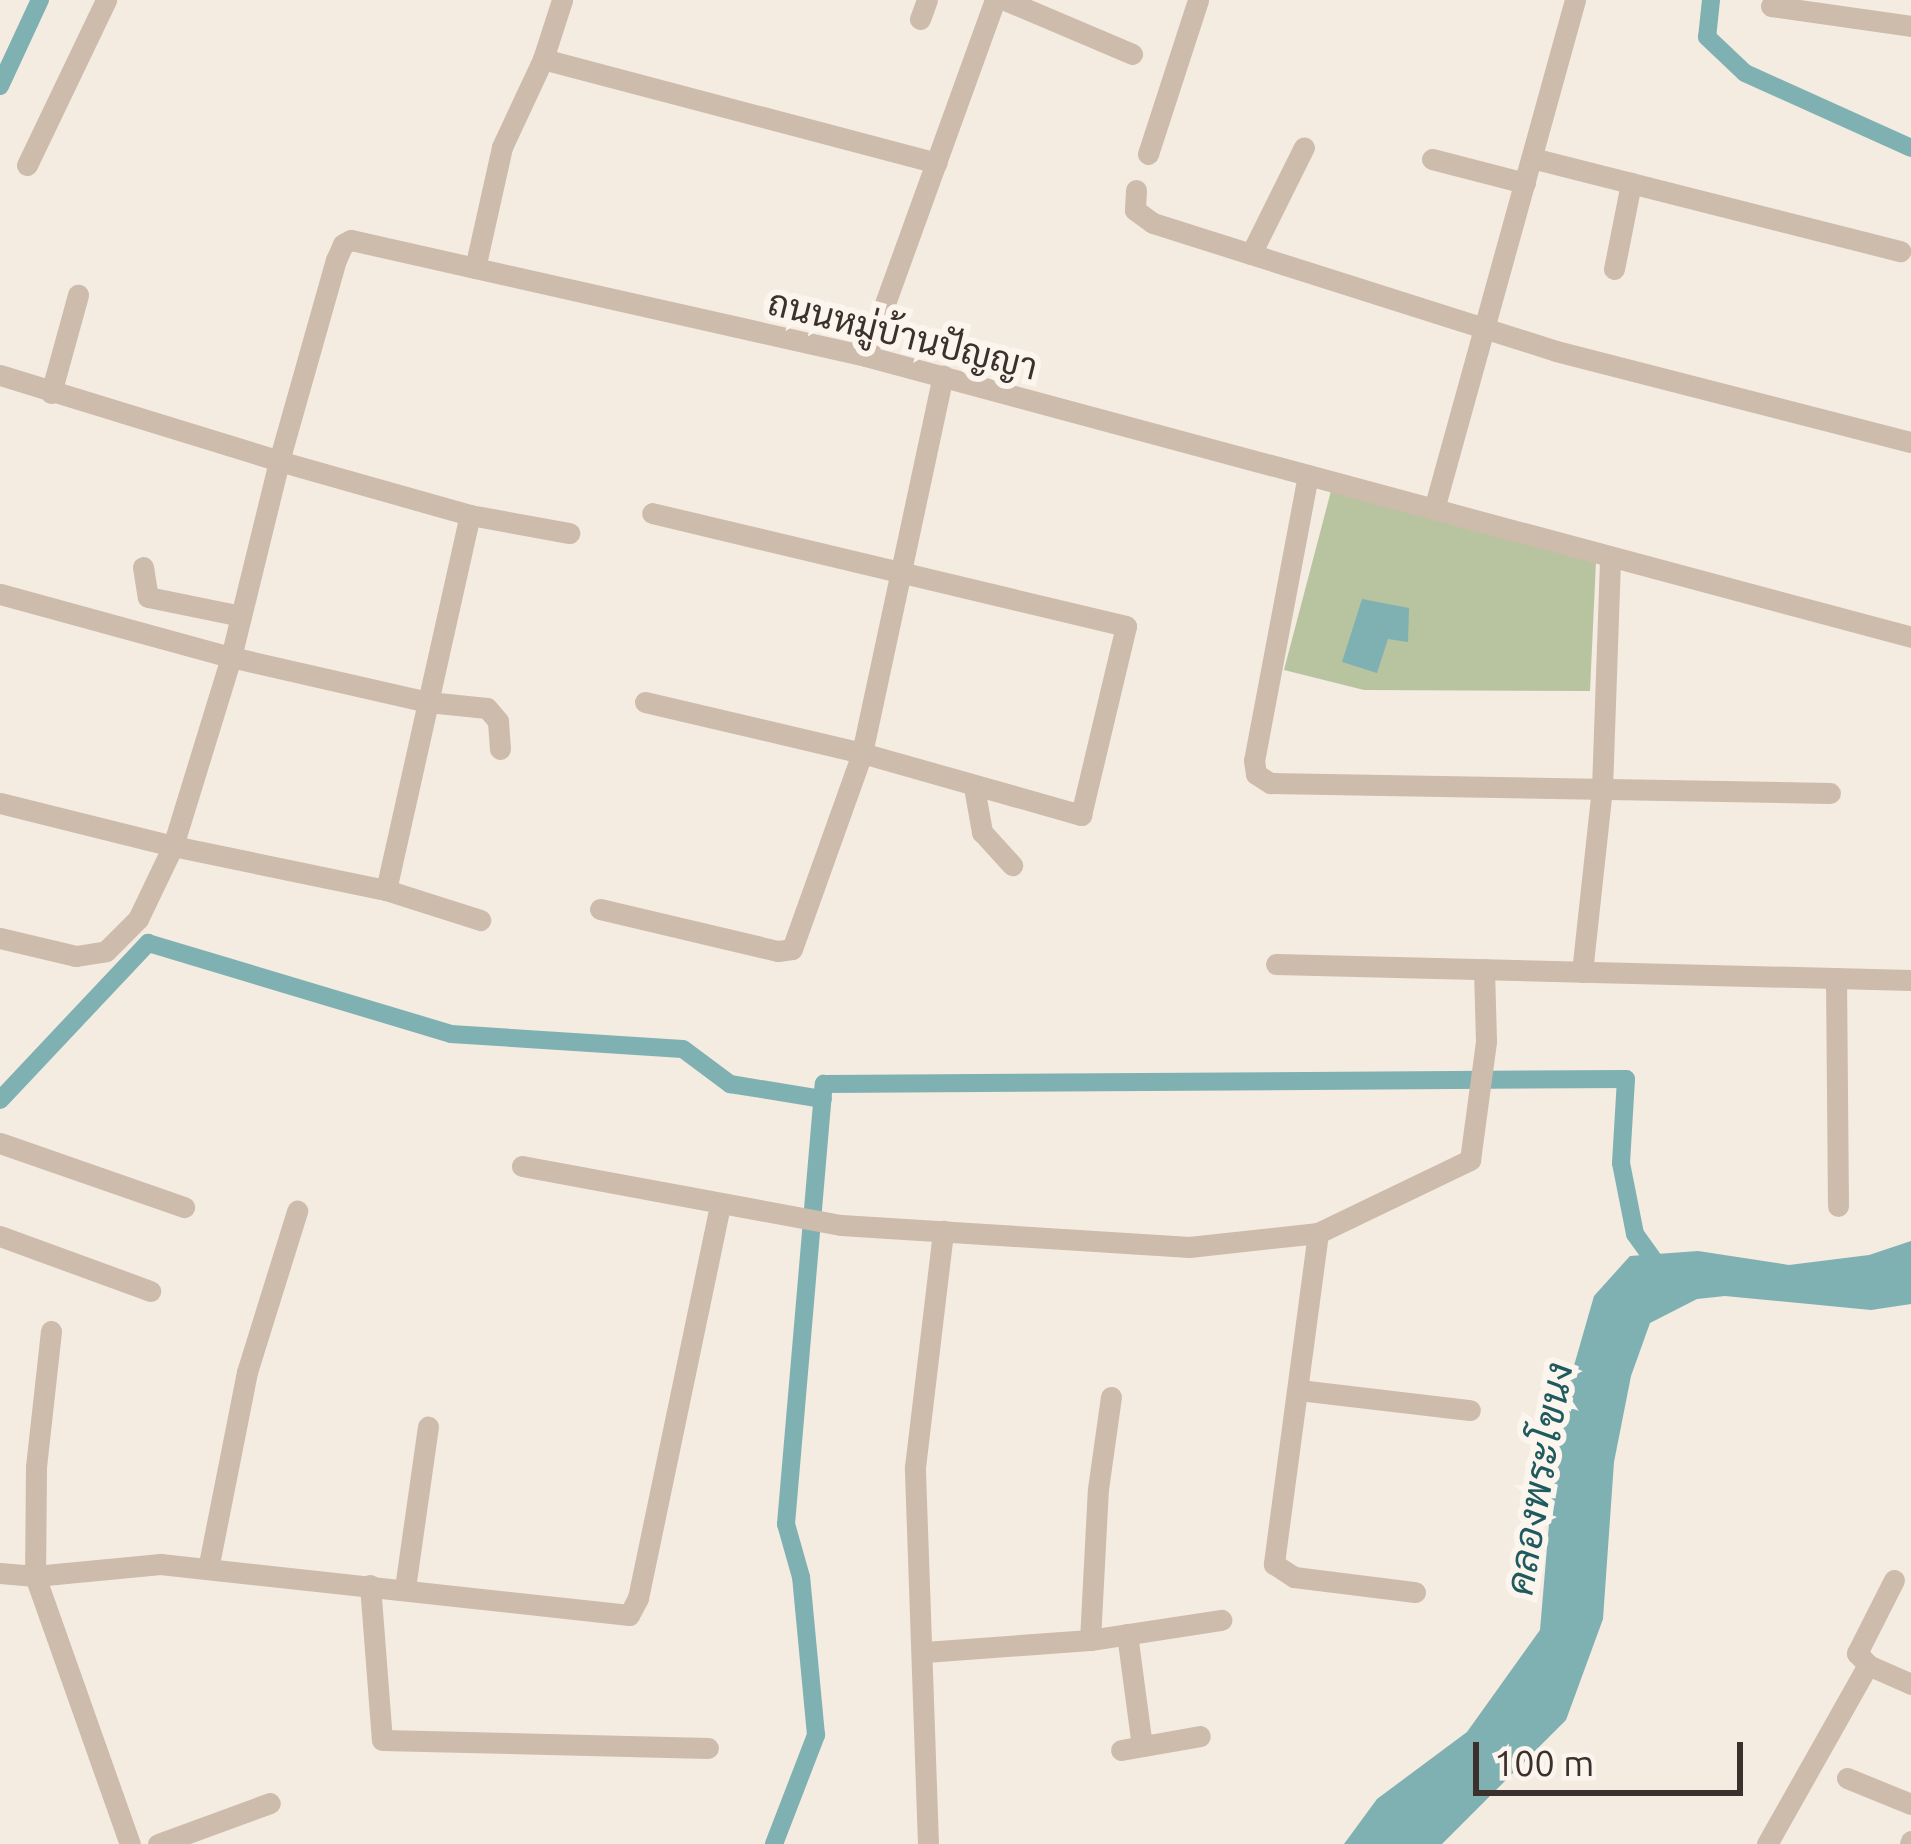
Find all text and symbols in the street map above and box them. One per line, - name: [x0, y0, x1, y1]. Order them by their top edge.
- street label: ถนนหมู่บ้านปัญญา: [764, 280, 1042, 388]
- water label: คลองพระโขนง: [1496, 1359, 1582, 1599]
- scale bar: [1479, 1718, 1749, 1792]
- text: 100 m: [1494, 1742, 1594, 1783]

